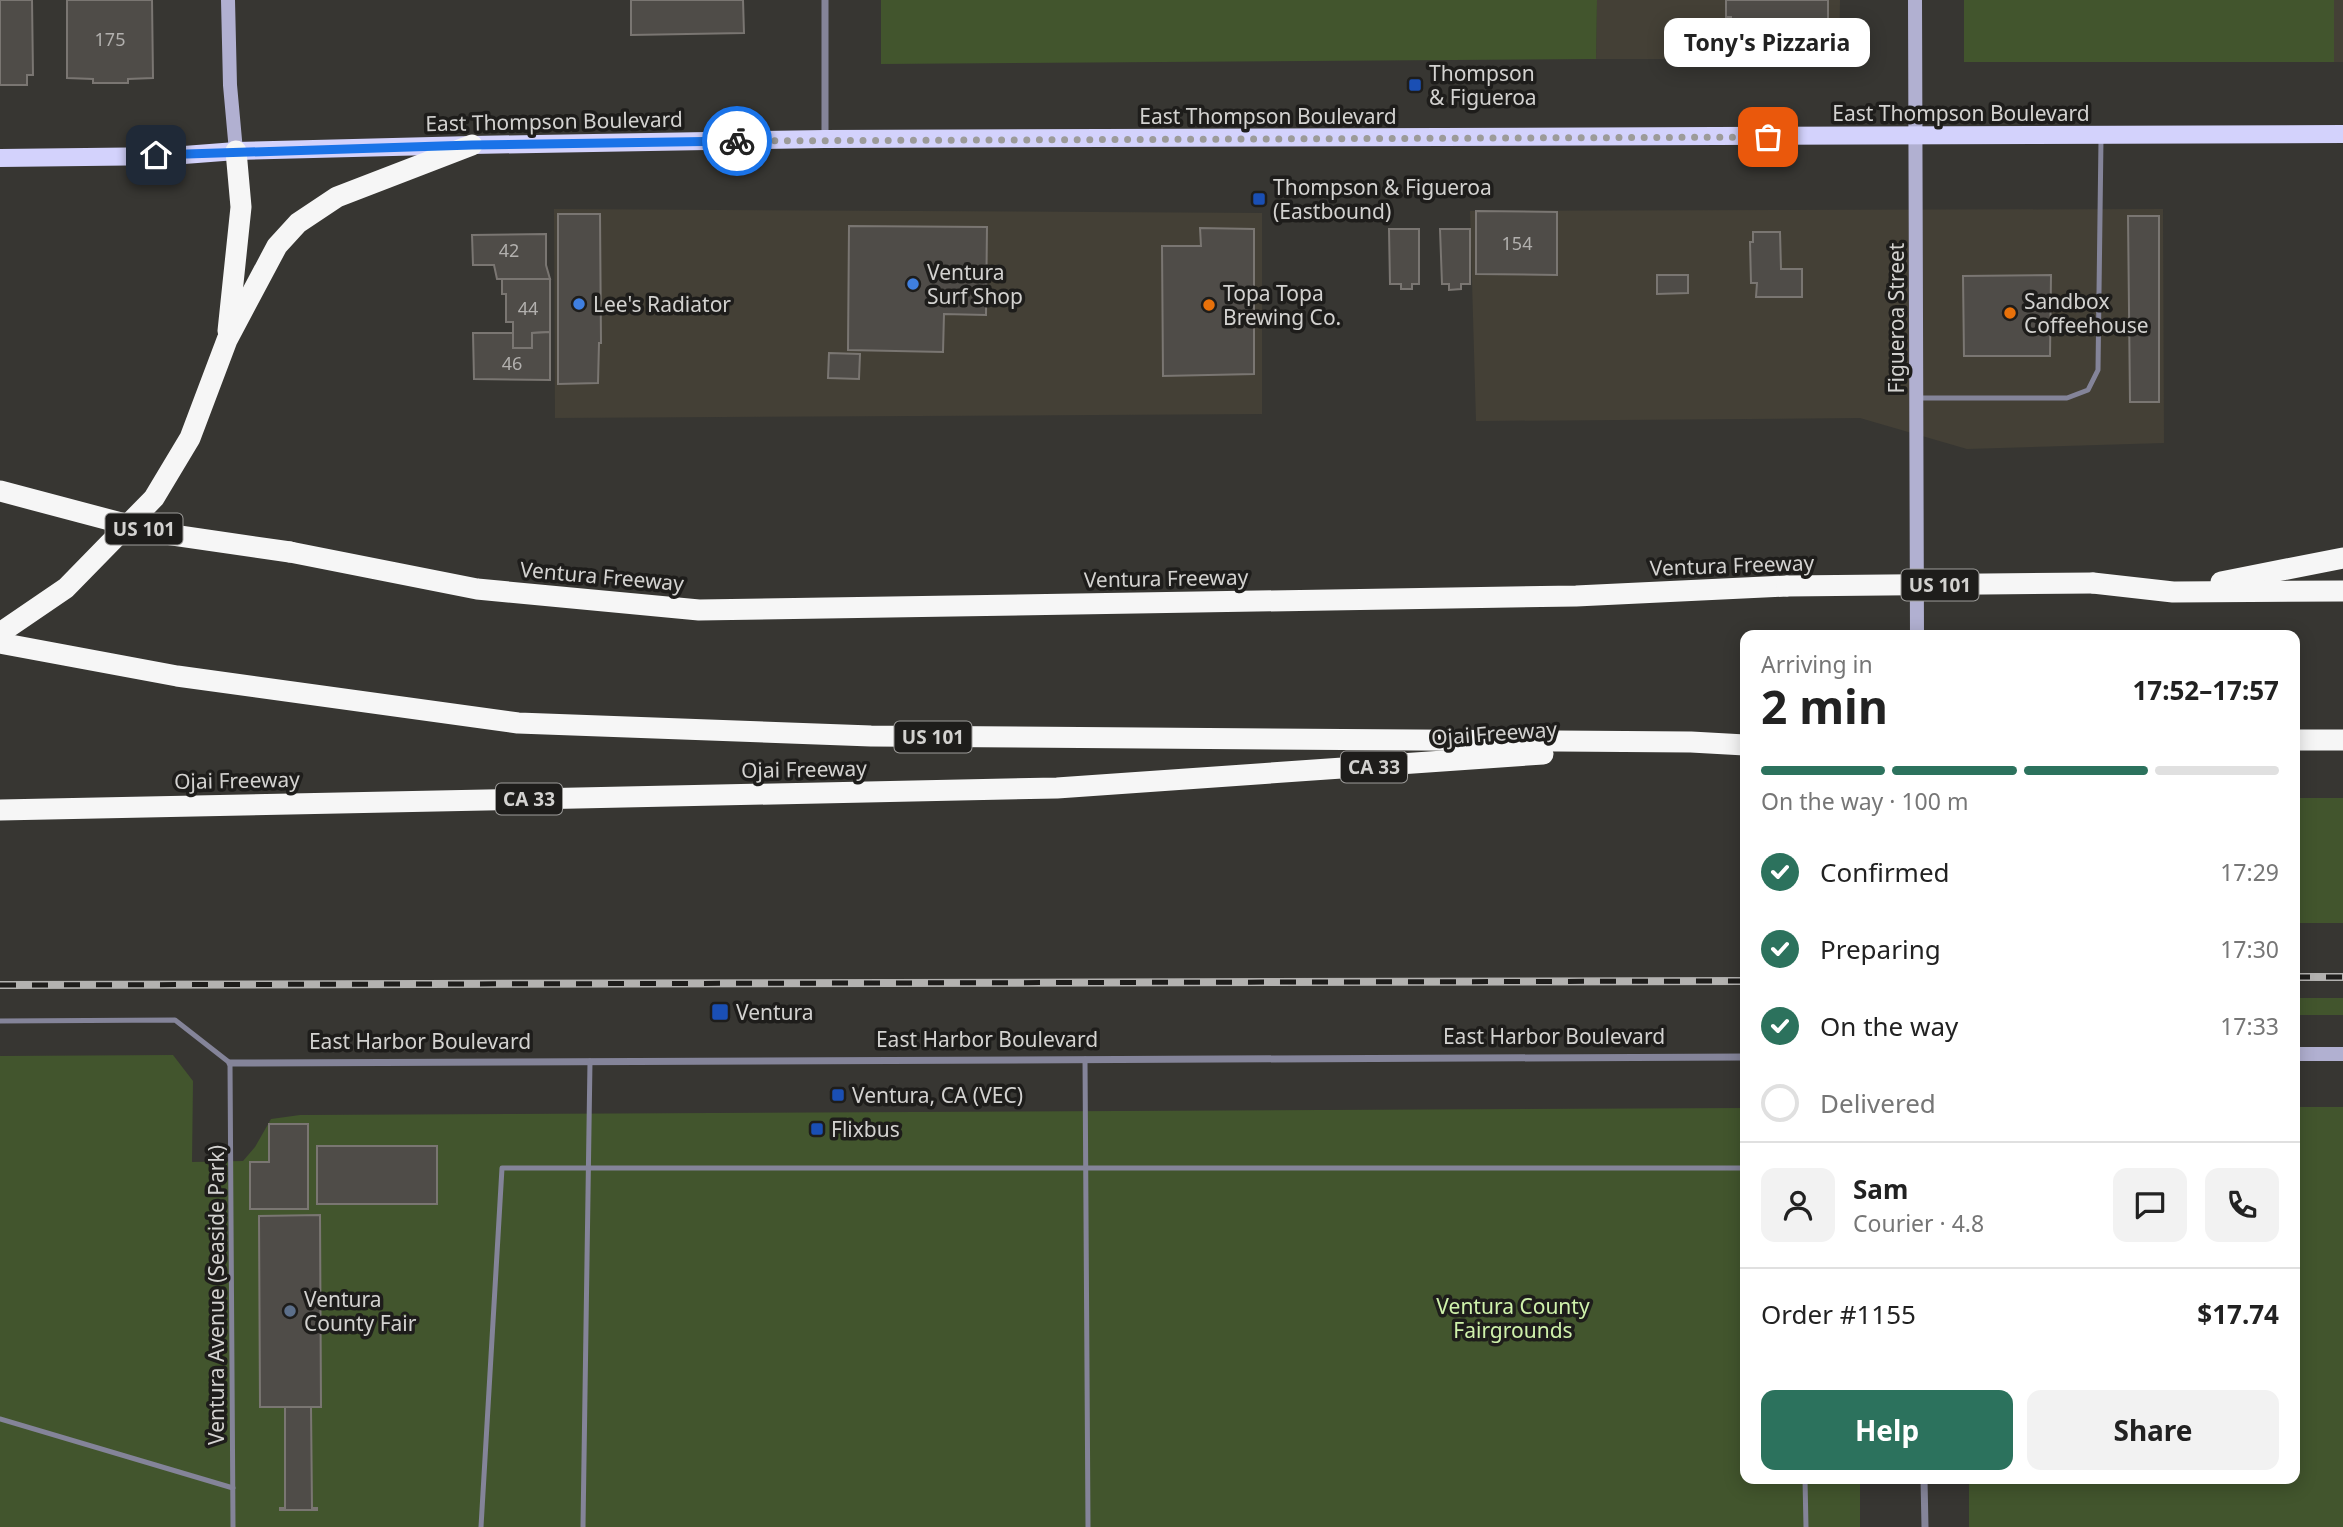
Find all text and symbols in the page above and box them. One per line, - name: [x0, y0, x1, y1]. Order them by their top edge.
- callout: Tony's Pizzaria: [1665, 18, 1871, 67]
- text: Tony's Pizzaria: [1684, 26, 1850, 58]
- house number: 175: [95, 27, 125, 51]
- place label: Thompson & Figueroa: [1429, 59, 1537, 111]
- marker: Thompson & Figueroa: [1407, 77, 1423, 93]
- street label: East Thompson Boulevard: [1832, 99, 2090, 127]
- street label: East Thompson Boulevard: [1139, 102, 1397, 130]
- street label: East Thompson Boulevard: [425, 105, 683, 137]
- courier: [702, 106, 772, 176]
- pin: [1738, 107, 1798, 167]
- icon: bag: [1749, 118, 1787, 156]
- icon: bike: [718, 122, 756, 160]
- pin: [126, 125, 186, 185]
- icon: home: [137, 136, 175, 174]
- place label: Thompson & Figueroa (Eastbound): [1273, 173, 1492, 225]
- marker: Thompson & Figueroa (Eastbound): [1251, 191, 1267, 207]
- house number: 154: [1502, 231, 1532, 255]
- house number: 42: [499, 238, 519, 262]
- street label: Figueroa Street: [1882, 242, 1910, 393]
- place label: Ventura Surf Shop: [927, 258, 1023, 310]
- marker: Ventura Surf Shop: [905, 276, 921, 292]
- place label: Topa Topa Brewing Co.: [1223, 279, 1341, 331]
- place label: Sandbox Coffeehouse: [2024, 287, 2149, 339]
- place label: Lee's Radiator: [593, 290, 731, 318]
- house number: 44: [518, 296, 538, 320]
- marker: Lee's Radiator: [571, 296, 587, 312]
- marker: Topa Topa Brewing Co.: [1201, 297, 1217, 313]
- marker: Sandbox Coffeehouse: [2002, 305, 2018, 321]
- house number: 46: [502, 351, 522, 375]
- road number: US 101: [106, 514, 182, 544]
- street label: Ventura Freeway: [1649, 548, 1815, 582]
- street label: Ventura Freeway: [519, 555, 685, 597]
- street label: Ventura Freeway: [1084, 563, 1249, 593]
- road number: US 101: [1902, 570, 1979, 600]
- text: Arriving in: [1761, 648, 1873, 680]
- text: 17:52–17:57: [2132, 672, 2279, 708]
- text: 2 min: [1761, 675, 1888, 737]
- street label: Ojai Freeway: [1430, 715, 1558, 751]
- road number: US 101: [894, 722, 972, 752]
- road number: CA 33: [1341, 752, 1407, 782]
- street label: Ojai Freeway: [741, 754, 867, 784]
- street label: Ojai Freeway: [174, 765, 300, 795]
- road number: CA 33: [496, 784, 562, 814]
- text: On the way · 100 m: [1761, 785, 1968, 817]
- icon: check: [1761, 853, 1799, 891]
- text: Confirmed: [1820, 854, 1950, 890]
- text: 17:29: [2220, 856, 2279, 888]
- icon: check: [1761, 930, 1799, 968]
- text: Preparing: [1820, 931, 1941, 967]
- text: 17:30: [2220, 933, 2279, 965]
- place label: Ventura: [736, 998, 814, 1026]
- marker: Ventura: [710, 1002, 730, 1022]
- icon: check: [1761, 1007, 1799, 1045]
- text: On the way: [1820, 1008, 1958, 1044]
- text: 17:33: [2220, 1010, 2279, 1042]
- street label: East Harbor Boulevard: [1443, 1022, 1665, 1050]
- street label: East Harbor Boulevard: [876, 1025, 1098, 1053]
- street label: East Harbor Boulevard: [309, 1027, 531, 1055]
- place label: Ventura, CA (VEC): [852, 1081, 1023, 1109]
- text: Delivered: [1820, 1085, 1936, 1121]
- marker: Ventura, CA (VEC): [830, 1087, 846, 1103]
- place label: Flixbus: [831, 1115, 900, 1143]
- marker: Flixbus: [809, 1121, 825, 1137]
- street label: Ventura Avenue (Seaside Park): [202, 1145, 230, 1445]
- button: person: [1761, 1168, 1835, 1242]
- button: chat: [2113, 1168, 2187, 1242]
- button: phone: [2205, 1168, 2279, 1242]
- text: Sam: [1853, 1171, 1908, 1207]
- text: Courier · 4.8: [1853, 1207, 1984, 1239]
- place label: Ventura County Fair: [304, 1285, 417, 1337]
- park label: Ventura County Fairgrounds: [1436, 1292, 1590, 1344]
- text: Order #1155: [1761, 1296, 1916, 1332]
- text: $17.74: [2197, 1296, 2279, 1332]
- marker: Ventura County Fair: [282, 1303, 298, 1319]
- button: Help: [1761, 1390, 2013, 1470]
- button: Share: [2027, 1390, 2279, 1470]

